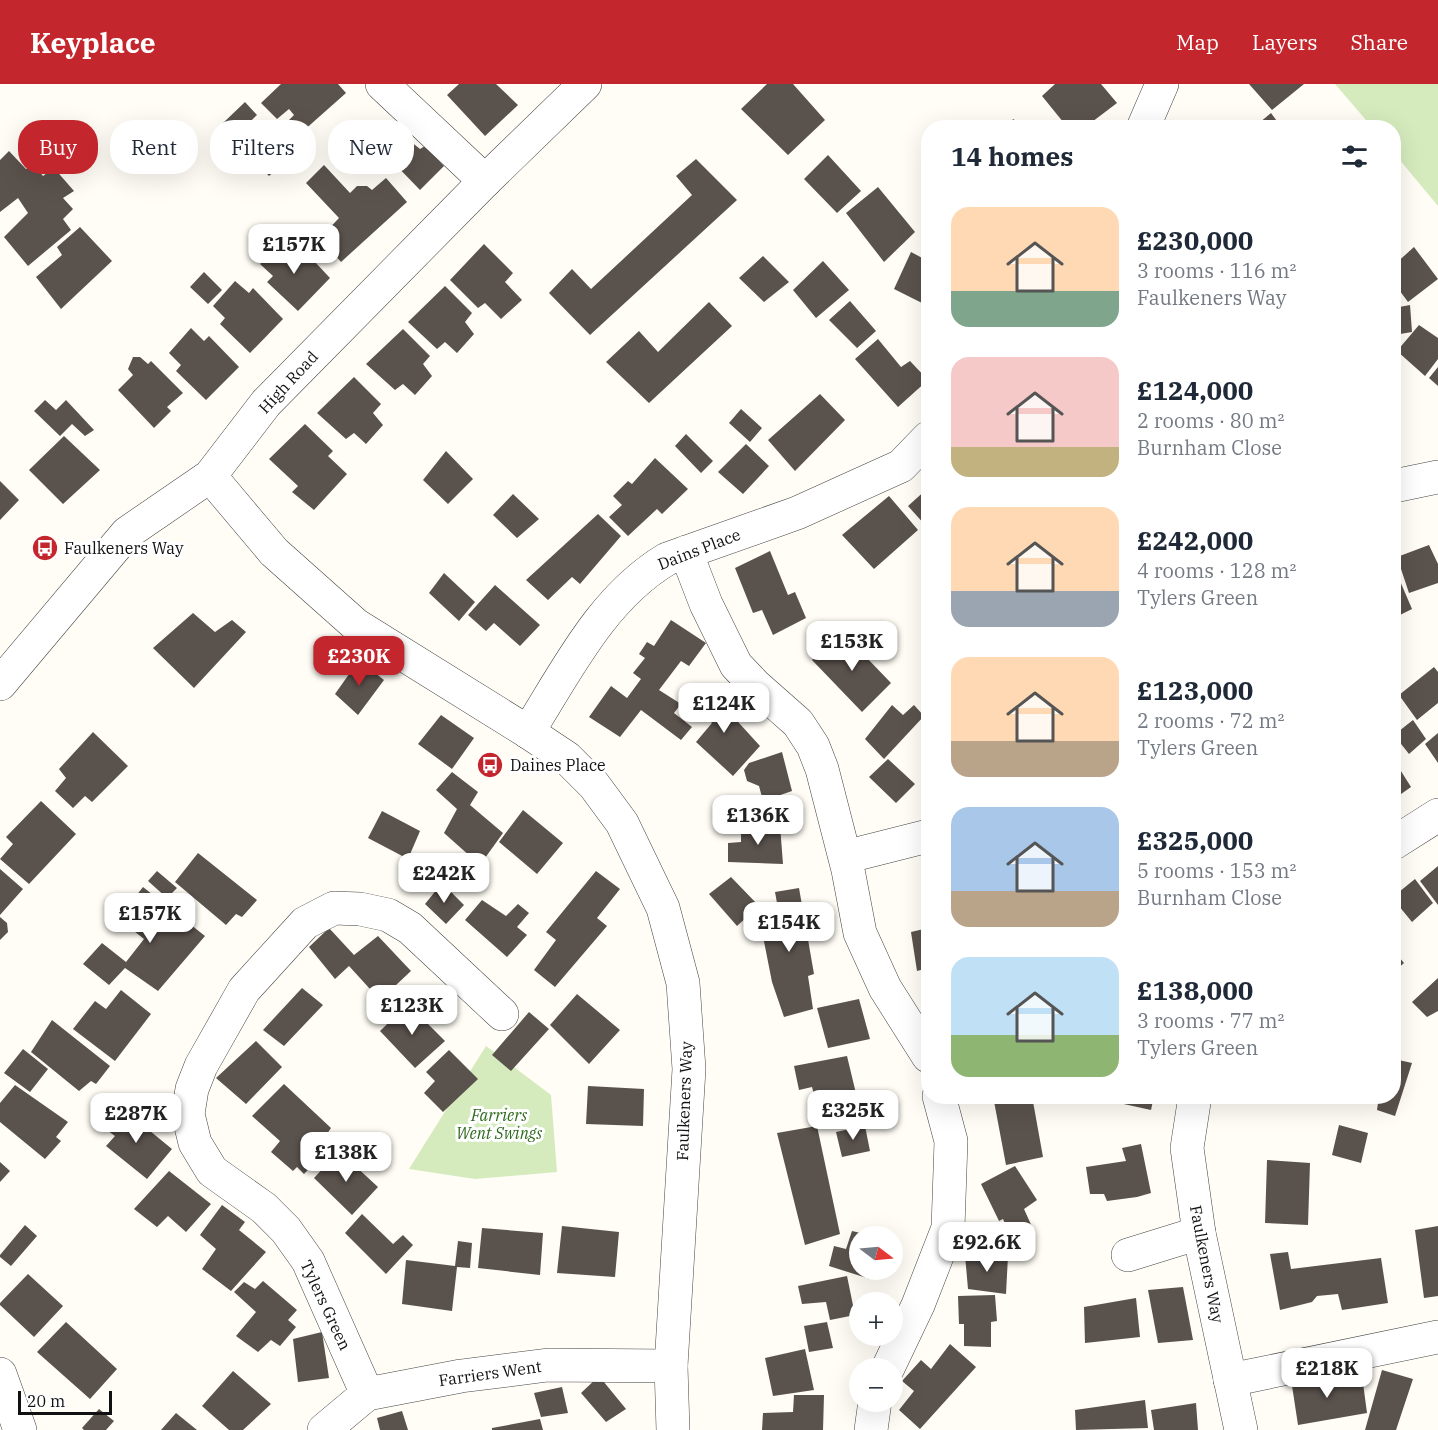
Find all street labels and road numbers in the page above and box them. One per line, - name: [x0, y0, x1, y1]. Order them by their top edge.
- street label: High Road: [254, 346, 322, 417]
- street label: Dains Place: [655, 524, 743, 574]
- street label: Faulkeners Way: [672, 1041, 696, 1161]
- street label: Faulkeners Way: [1186, 1203, 1228, 1325]
- street label: Tylers Green: [296, 1257, 356, 1353]
- street label: Farriers Went: [437, 1356, 543, 1390]

